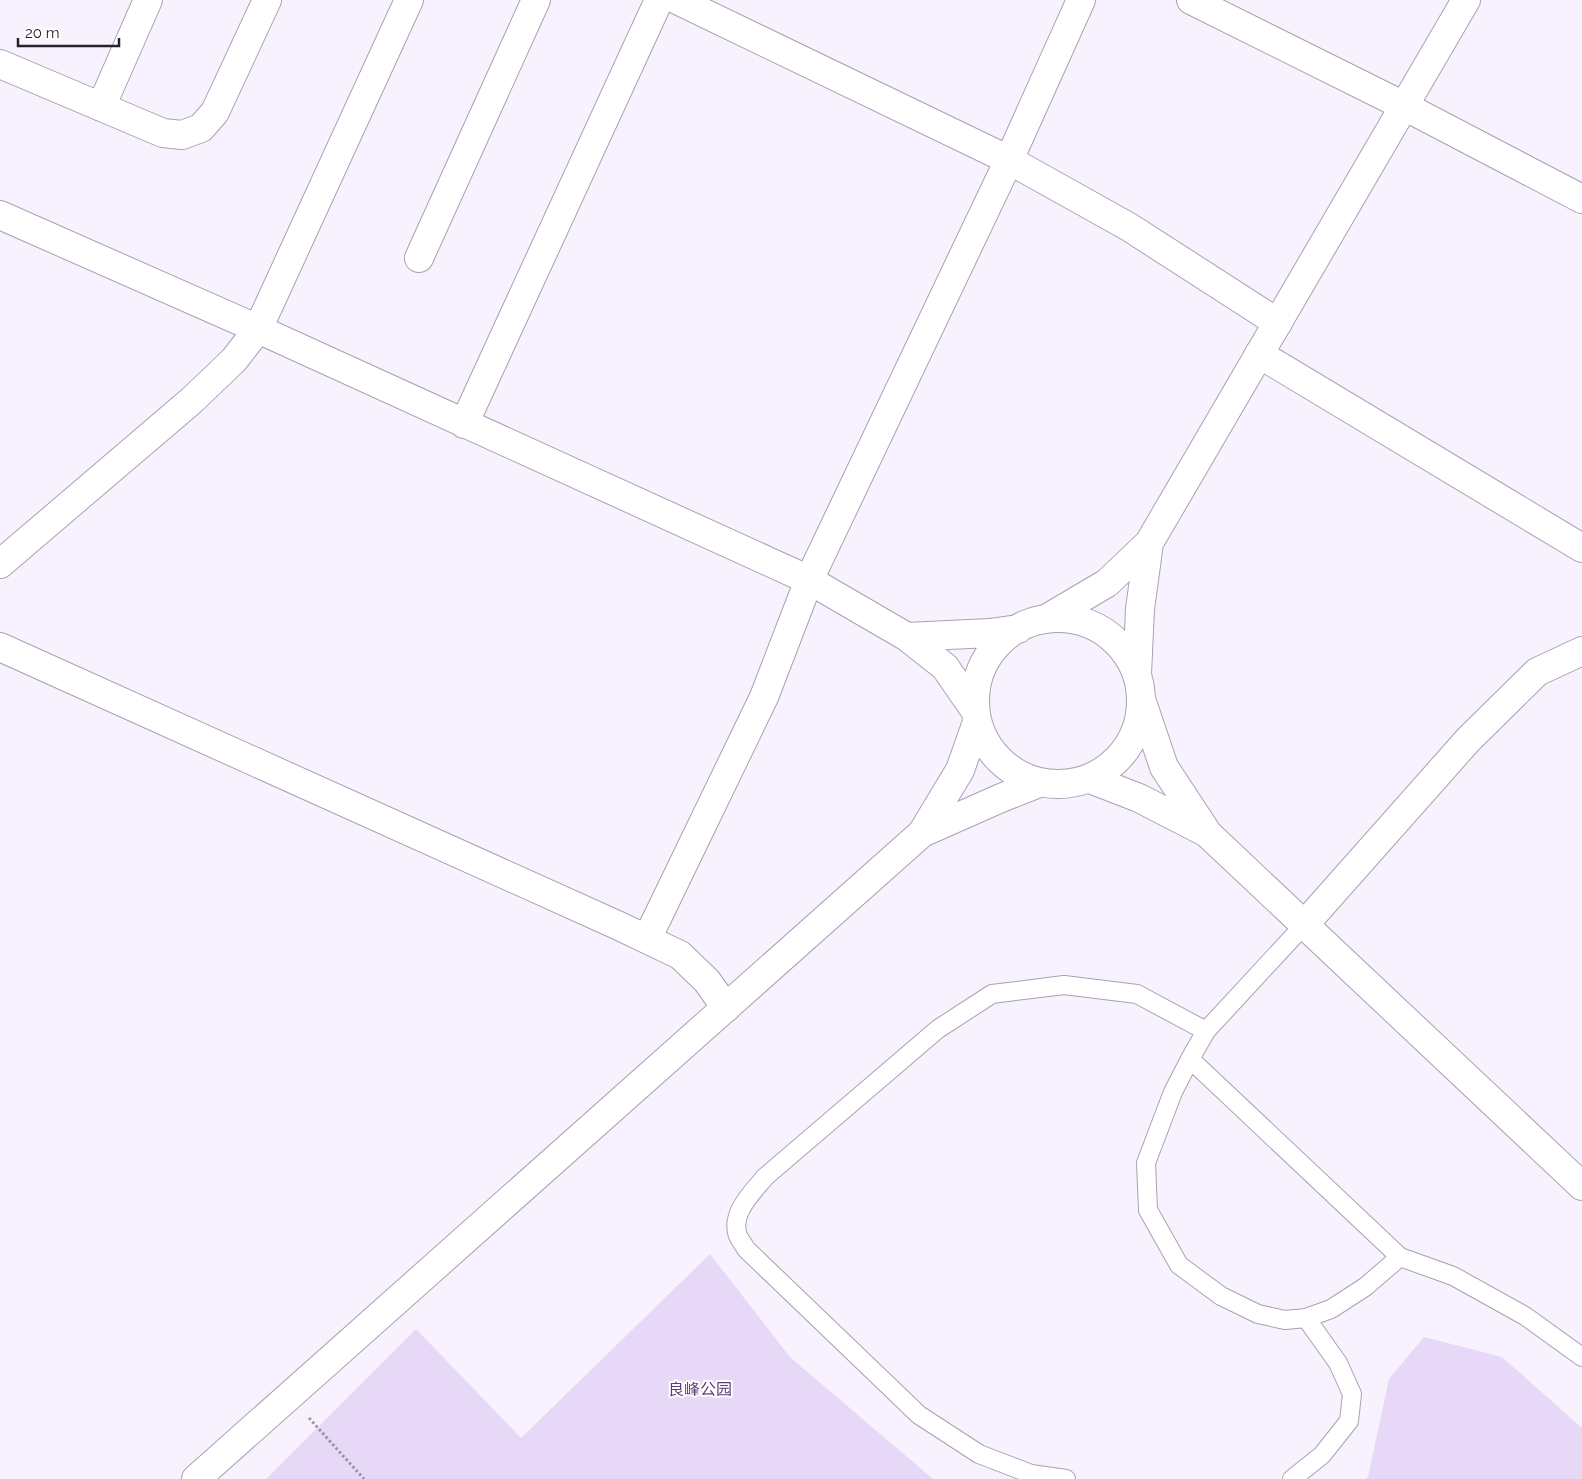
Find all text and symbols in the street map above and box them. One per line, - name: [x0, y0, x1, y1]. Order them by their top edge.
- scale bar: [18, 15, 119, 47]
- text: 20 m: [25, 24, 60, 42]
- park label: 良峰公园: [668, 1380, 732, 1399]

